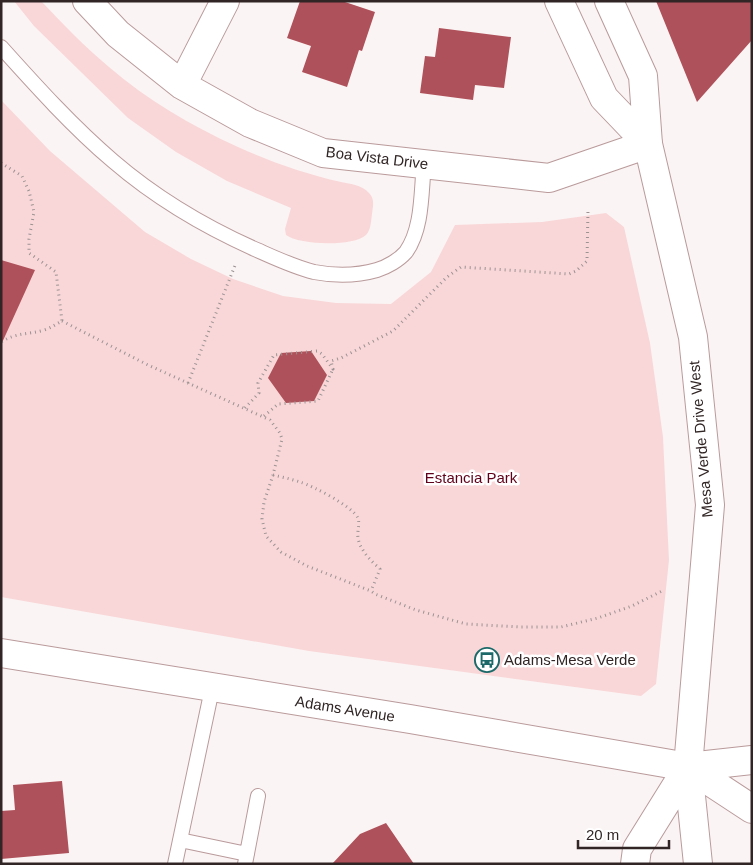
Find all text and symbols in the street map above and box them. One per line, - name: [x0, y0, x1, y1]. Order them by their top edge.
- street label: Boa Vista Drive: [325, 143, 429, 172]
- street label: Mesa Verde Drive West: [685, 359, 716, 518]
- park label: Estancia Park: [425, 469, 518, 486]
- bus stop icon: Adams-Mesa Verde: [474, 647, 500, 673]
- place label: Adams-Mesa Verde: [504, 651, 636, 668]
- street label: Adams Avenue: [294, 692, 396, 725]
- scale bar: [578, 818, 669, 850]
- text: 20 m: [586, 826, 619, 843]

